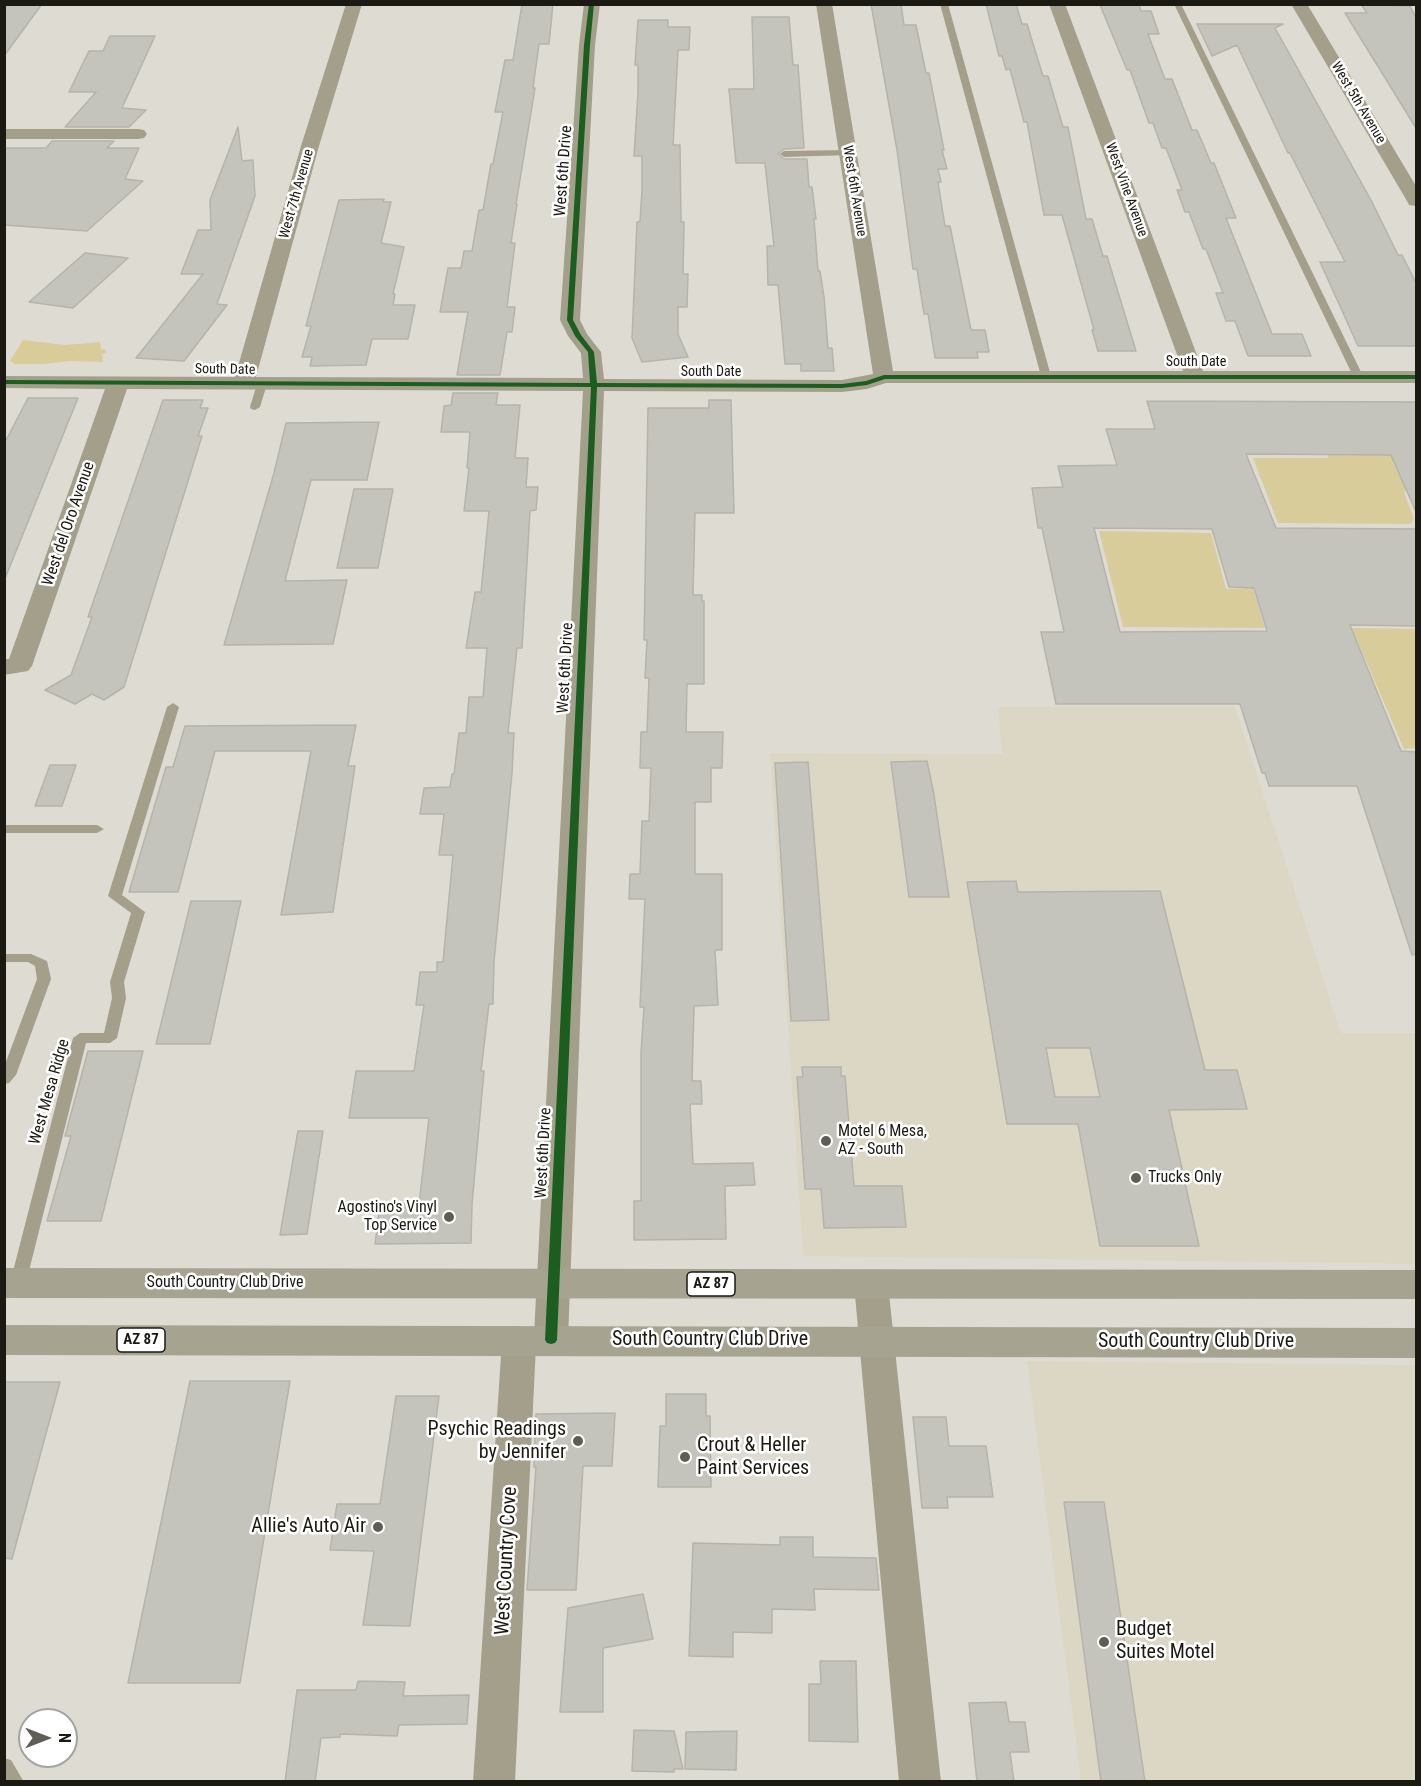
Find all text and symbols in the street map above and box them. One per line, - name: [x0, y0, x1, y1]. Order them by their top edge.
- street label: West 5th Avenue: [1327, 59, 1389, 147]
- street label: West 6th Drive: [551, 125, 577, 217]
- street label: West Vine Avenue: [1101, 141, 1151, 239]
- street label: West 6th Avenue: [839, 144, 869, 238]
- street label: West 7th Avenue: [276, 147, 318, 241]
- street label: South Date: [1166, 354, 1226, 370]
- street label: South Date: [195, 361, 255, 379]
- street label: South Date: [681, 364, 741, 380]
- street label: West del Oro Avenue: [39, 459, 99, 589]
- street label: West 6th Drive: [554, 622, 578, 714]
- street label: West Mesa Ridge: [26, 1037, 74, 1147]
- street label: West 6th Drive: [532, 1107, 556, 1199]
- place label: Motel 6 Mesa, AZ - South: [838, 1122, 927, 1160]
- marker: Motel 6 Mesa, AZ - South: [819, 1134, 833, 1148]
- place label: Trucks Only: [1148, 1168, 1222, 1188]
- marker: Trucks Only: [1129, 1171, 1143, 1185]
- place label: Agostino's Vinyl Top Service: [338, 1198, 437, 1236]
- marker: Agostino's Vinyl Top Service: [442, 1210, 456, 1224]
- road number: AZ 87: [687, 1272, 735, 1296]
- street label: South Country Club Drive: [147, 1273, 303, 1293]
- road number: AZ 87: [117, 1328, 165, 1352]
- street label: South Country Club Drive: [612, 1328, 808, 1352]
- street label: South Country Club Drive: [1098, 1330, 1294, 1354]
- place label: Psychic Readings by Jennifer: [428, 1418, 566, 1465]
- marker: Psychic Readings by Jennifer: [571, 1434, 585, 1448]
- place label: Crout & Heller Paint Services: [697, 1434, 809, 1481]
- marker: Crout & Heller Paint Services: [678, 1450, 692, 1464]
- street label: West Country Cove: [491, 1486, 523, 1636]
- place label: Allie's Auto Air: [251, 1515, 366, 1539]
- marker: Allie's Auto Air: [371, 1520, 385, 1534]
- place label: Budget Suites Motel: [1116, 1618, 1215, 1665]
- marker: Budget Suites Motel: [1097, 1635, 1111, 1649]
- north arrow: [18, 1708, 78, 1768]
- text: N: [55, 1733, 74, 1743]

